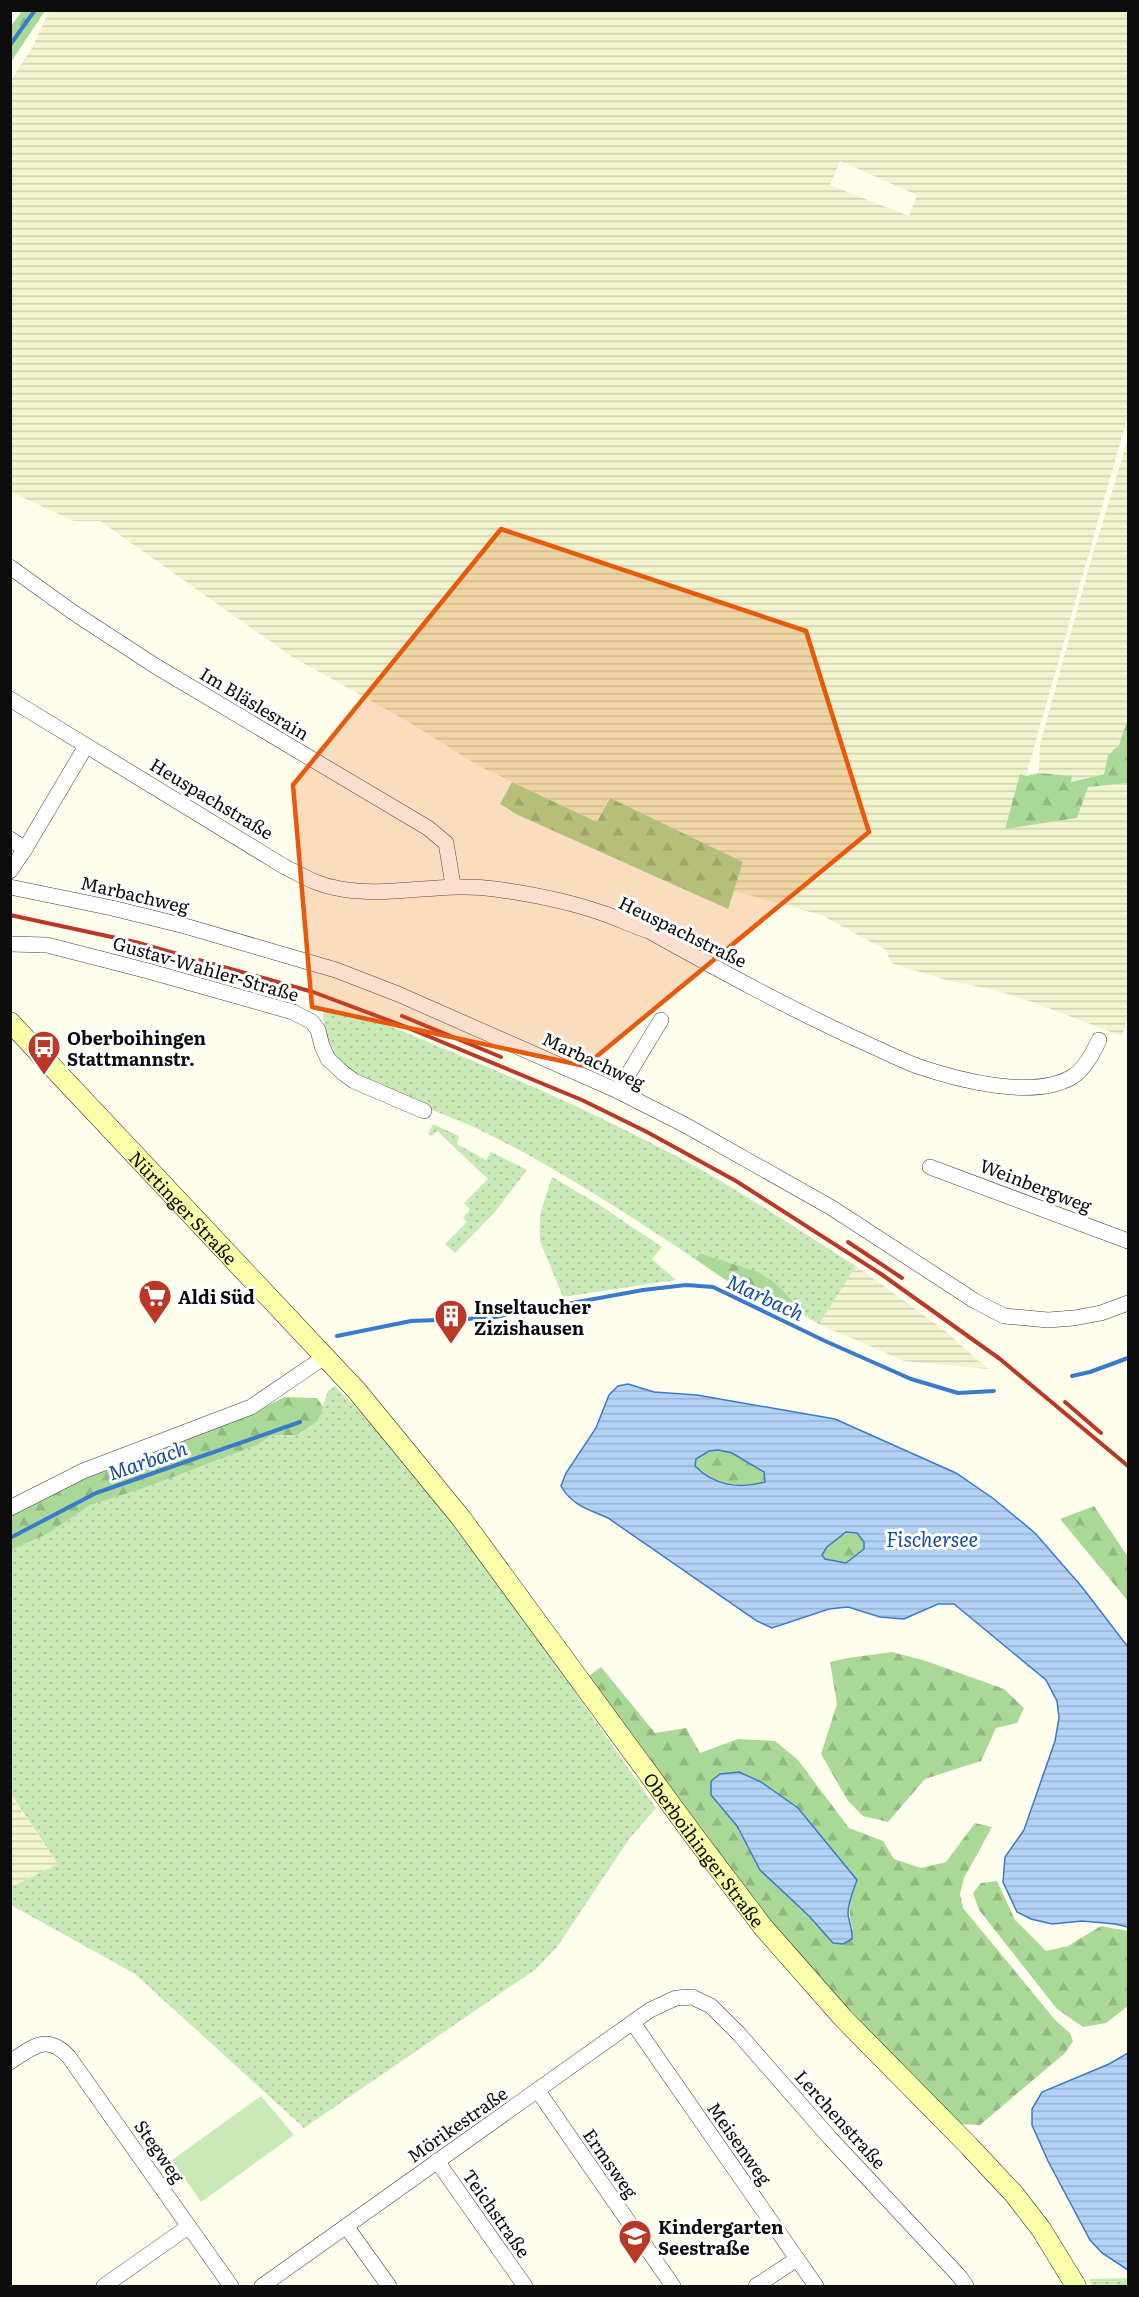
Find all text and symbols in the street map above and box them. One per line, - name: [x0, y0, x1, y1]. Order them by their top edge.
- street label: Im Bläslesrain: [195, 660, 315, 746]
- street label: Heuspachstraße: [145, 750, 279, 846]
- street label: Marbachweg: [78, 868, 193, 920]
- street label: Heuspachstraße: [614, 888, 752, 974]
- street label: Gustav-Wahler-Straße: [110, 928, 302, 1008]
- place label: Oberboihingen Stattmannstr.: [67, 1024, 207, 1072]
- street label: Marbachweg: [538, 1024, 651, 1096]
- bus stop icon: Oberboihingen Stattmannstr.: [26, 1029, 62, 1076]
- street label: Nürtinger Straße: [124, 1144, 244, 1270]
- street label: Weinbergweg: [976, 1151, 1097, 1219]
- water label: Marbach: [723, 1265, 810, 1327]
- supermarket icon: Aldi Süd: [137, 1278, 173, 1325]
- place label: Aldi Süd: [178, 1283, 255, 1310]
- place label: Inseltaucher Zizishausen: [474, 1293, 591, 1341]
- building icon: Inseltaucher Zizishausen: [433, 1298, 469, 1345]
- water label: Marbach: [103, 1431, 191, 1487]
- water label: Fischersee: [886, 1523, 978, 1553]
- street label: Oberboihinger Straße: [638, 1766, 772, 1932]
- street label: Lerchenstraße: [789, 2063, 893, 2175]
- street label: Mörikestraße: [401, 2079, 513, 2169]
- street label: Meisenweg: [701, 2096, 779, 2191]
- street label: Stegweg: [128, 2114, 192, 2189]
- street label: Ermsweg: [577, 2122, 646, 2204]
- street label: Teichstraße: [457, 2163, 537, 2263]
- place label: Kindergarten Seestraße: [658, 2213, 784, 2261]
- school or university icon: Kindergarten Seestraße: [617, 2218, 653, 2265]

